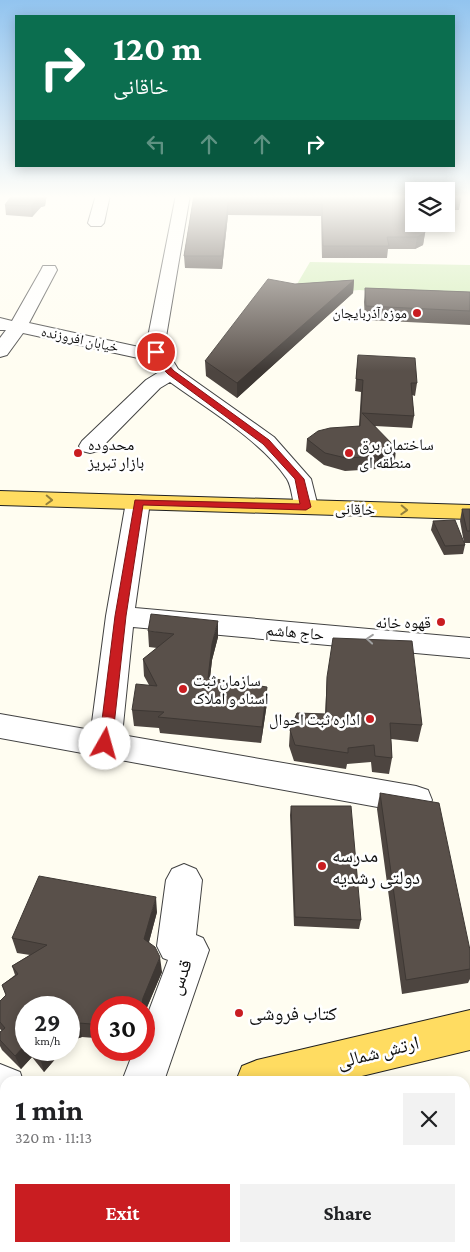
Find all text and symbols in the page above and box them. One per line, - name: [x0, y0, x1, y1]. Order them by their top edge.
- text: 120 m: [113, 29, 202, 68]
- icon: right: [30, 35, 95, 100]
- text: خاقانی: [113, 74, 169, 99]
- icon: left: [142, 130, 170, 158]
- icon: ahead: [195, 130, 223, 158]
- icon: ahead: [248, 130, 276, 158]
- icon: right: [301, 130, 329, 158]
- map controls: [405, 182, 455, 232]
- button: layers: [405, 182, 455, 232]
- place label: موزه آذربایجان: [333, 305, 407, 322]
- marker: موزه آذربایجان: [411, 307, 423, 319]
- street label: خیابان افروزنده: [40, 323, 120, 356]
- pin: [135, 331, 177, 373]
- icon: arrive: [142, 338, 170, 366]
- place label: محدوده بازار تبریز: [87, 436, 144, 472]
- place label: ساختمان برق منطقه ای: [359, 436, 434, 473]
- marker: محدوده بازار تبریز: [72, 447, 84, 459]
- marker: ساختمان برق منطقه ای: [343, 447, 355, 459]
- one-way arrow: [45, 494, 53, 505]
- street label: خاقانی: [334, 500, 375, 520]
- one-way arrow: [400, 505, 408, 516]
- place label: قهوه خانه: [375, 614, 431, 632]
- marker: قهوه خانه: [435, 616, 447, 628]
- street label: حاج هاشم: [265, 621, 325, 645]
- one-way arrow: [365, 634, 373, 645]
- place label: سازمان ثبت اسناد و املاک: [193, 672, 269, 708]
- marker: سازمان ثبت اسناد و املاک: [177, 683, 189, 695]
- place label: اداره ثبت احوال: [269, 711, 360, 730]
- marker: اداره ثبت احوال: [364, 713, 376, 725]
- position arrow: [78, 717, 130, 769]
- place label: مدرسه دولتی رشدیه: [332, 845, 420, 889]
- marker: مدرسه دولتی رشدیه: [316, 860, 328, 872]
- street label: قدس: [164, 956, 197, 998]
- speed limit sign: 30: [90, 996, 155, 1061]
- place label: کتاب فروشی: [249, 1003, 337, 1025]
- marker: کتاب فروشی: [233, 1007, 245, 1019]
- text: 29: [34, 1009, 61, 1036]
- street label: ارتش شمالی: [335, 1032, 421, 1073]
- text: km/h: [35, 1034, 60, 1048]
- text: 1 min: [15, 1093, 83, 1126]
- button: close: [403, 1093, 455, 1145]
- text: 320 m · 11:13: [15, 1129, 92, 1146]
- button: Exit: [15, 1184, 230, 1242]
- button: Share: [240, 1184, 455, 1242]

